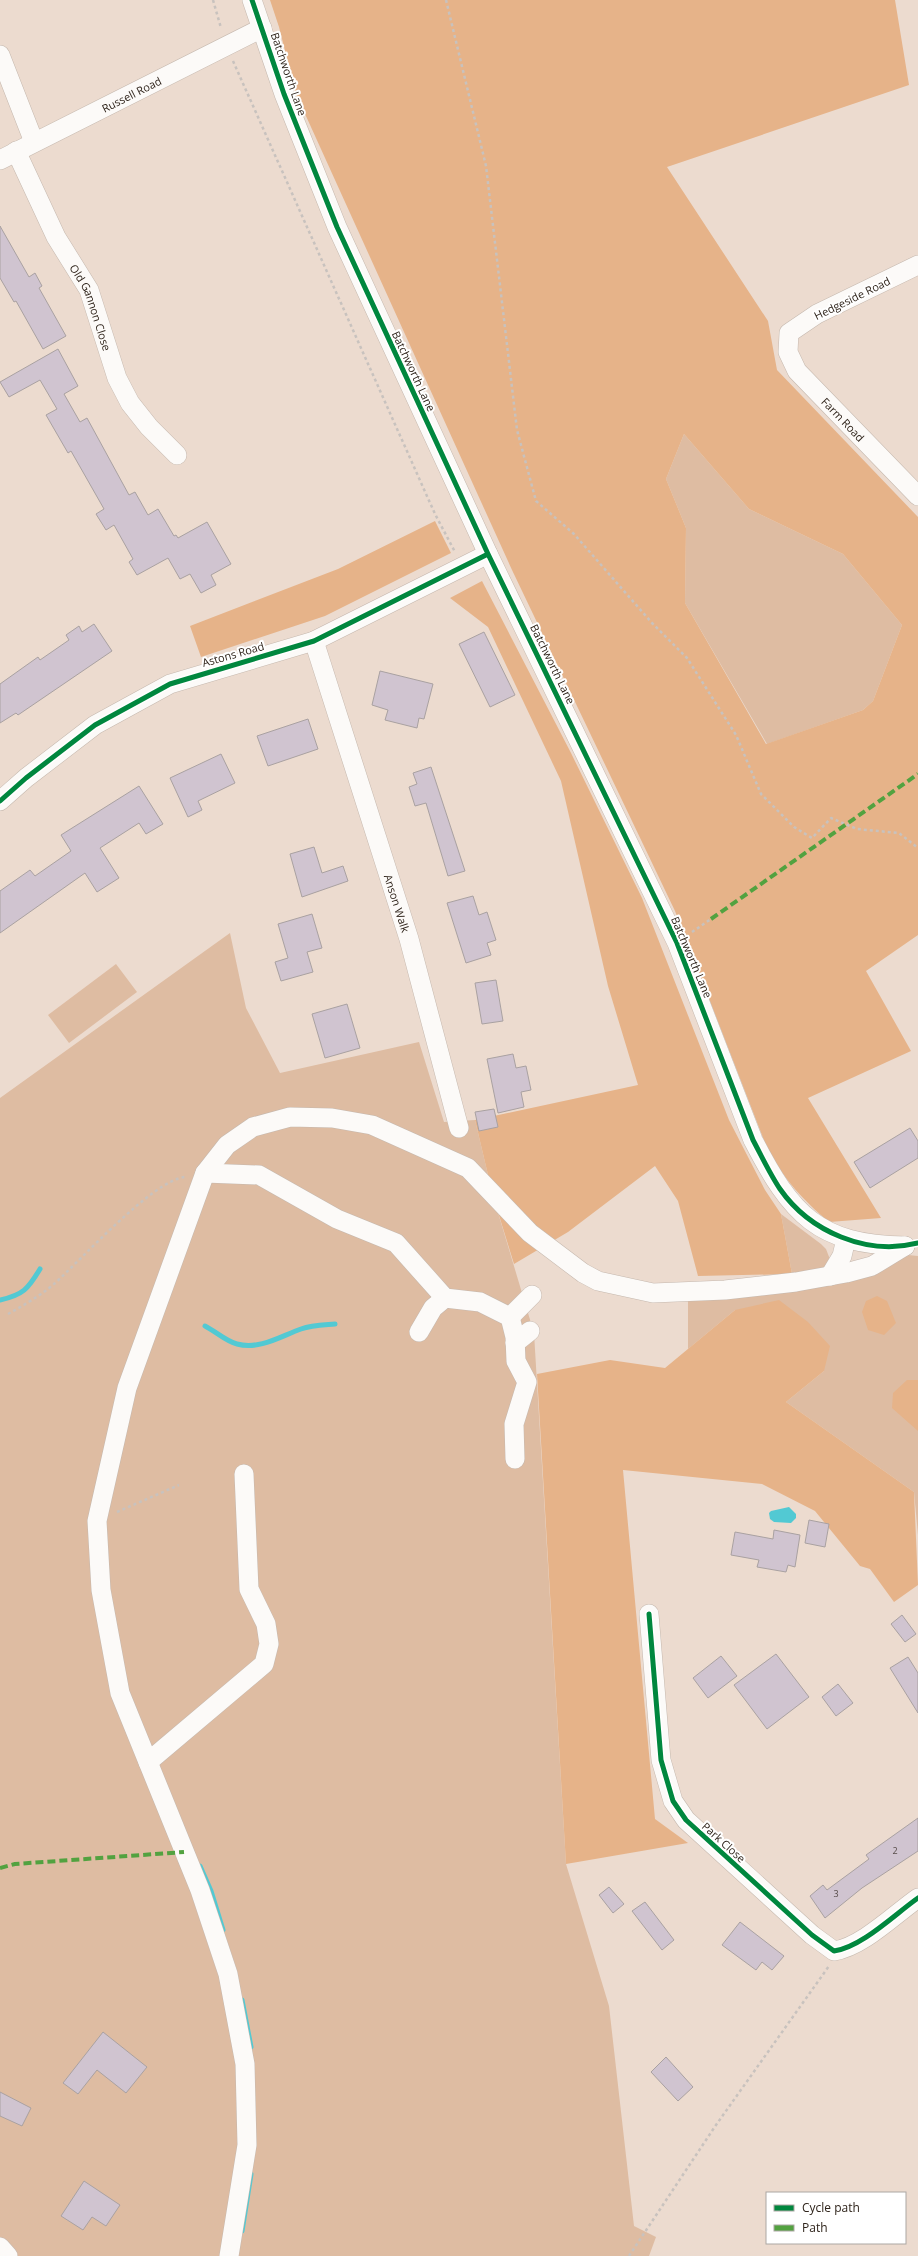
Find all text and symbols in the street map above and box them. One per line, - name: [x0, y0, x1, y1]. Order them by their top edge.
- street label: Batchworth Lane: [268, 30, 310, 118]
- street label: Russell Road: [99, 73, 164, 115]
- street label: Old Gannon Close: [67, 261, 115, 352]
- street label: Hedgeside Road: [811, 273, 893, 323]
- street label: Batchworth Lane: [389, 328, 439, 414]
- street label: Farm Road: [819, 394, 868, 444]
- street label: Batchworth Lane: [527, 622, 579, 706]
- street label: Astons Road: [200, 638, 266, 670]
- street label: Anson Walk: [381, 872, 414, 934]
- street label: Batchworth Lane: [668, 914, 716, 1000]
- street label: Park Close: [699, 1818, 749, 1866]
- house number: 2: [892, 1844, 898, 1857]
- house number: 3: [833, 1887, 839, 1900]
- legend: [766, 2192, 906, 2244]
- text: Cycle path: [802, 2199, 860, 2216]
- text: Path: [802, 2219, 828, 2236]

